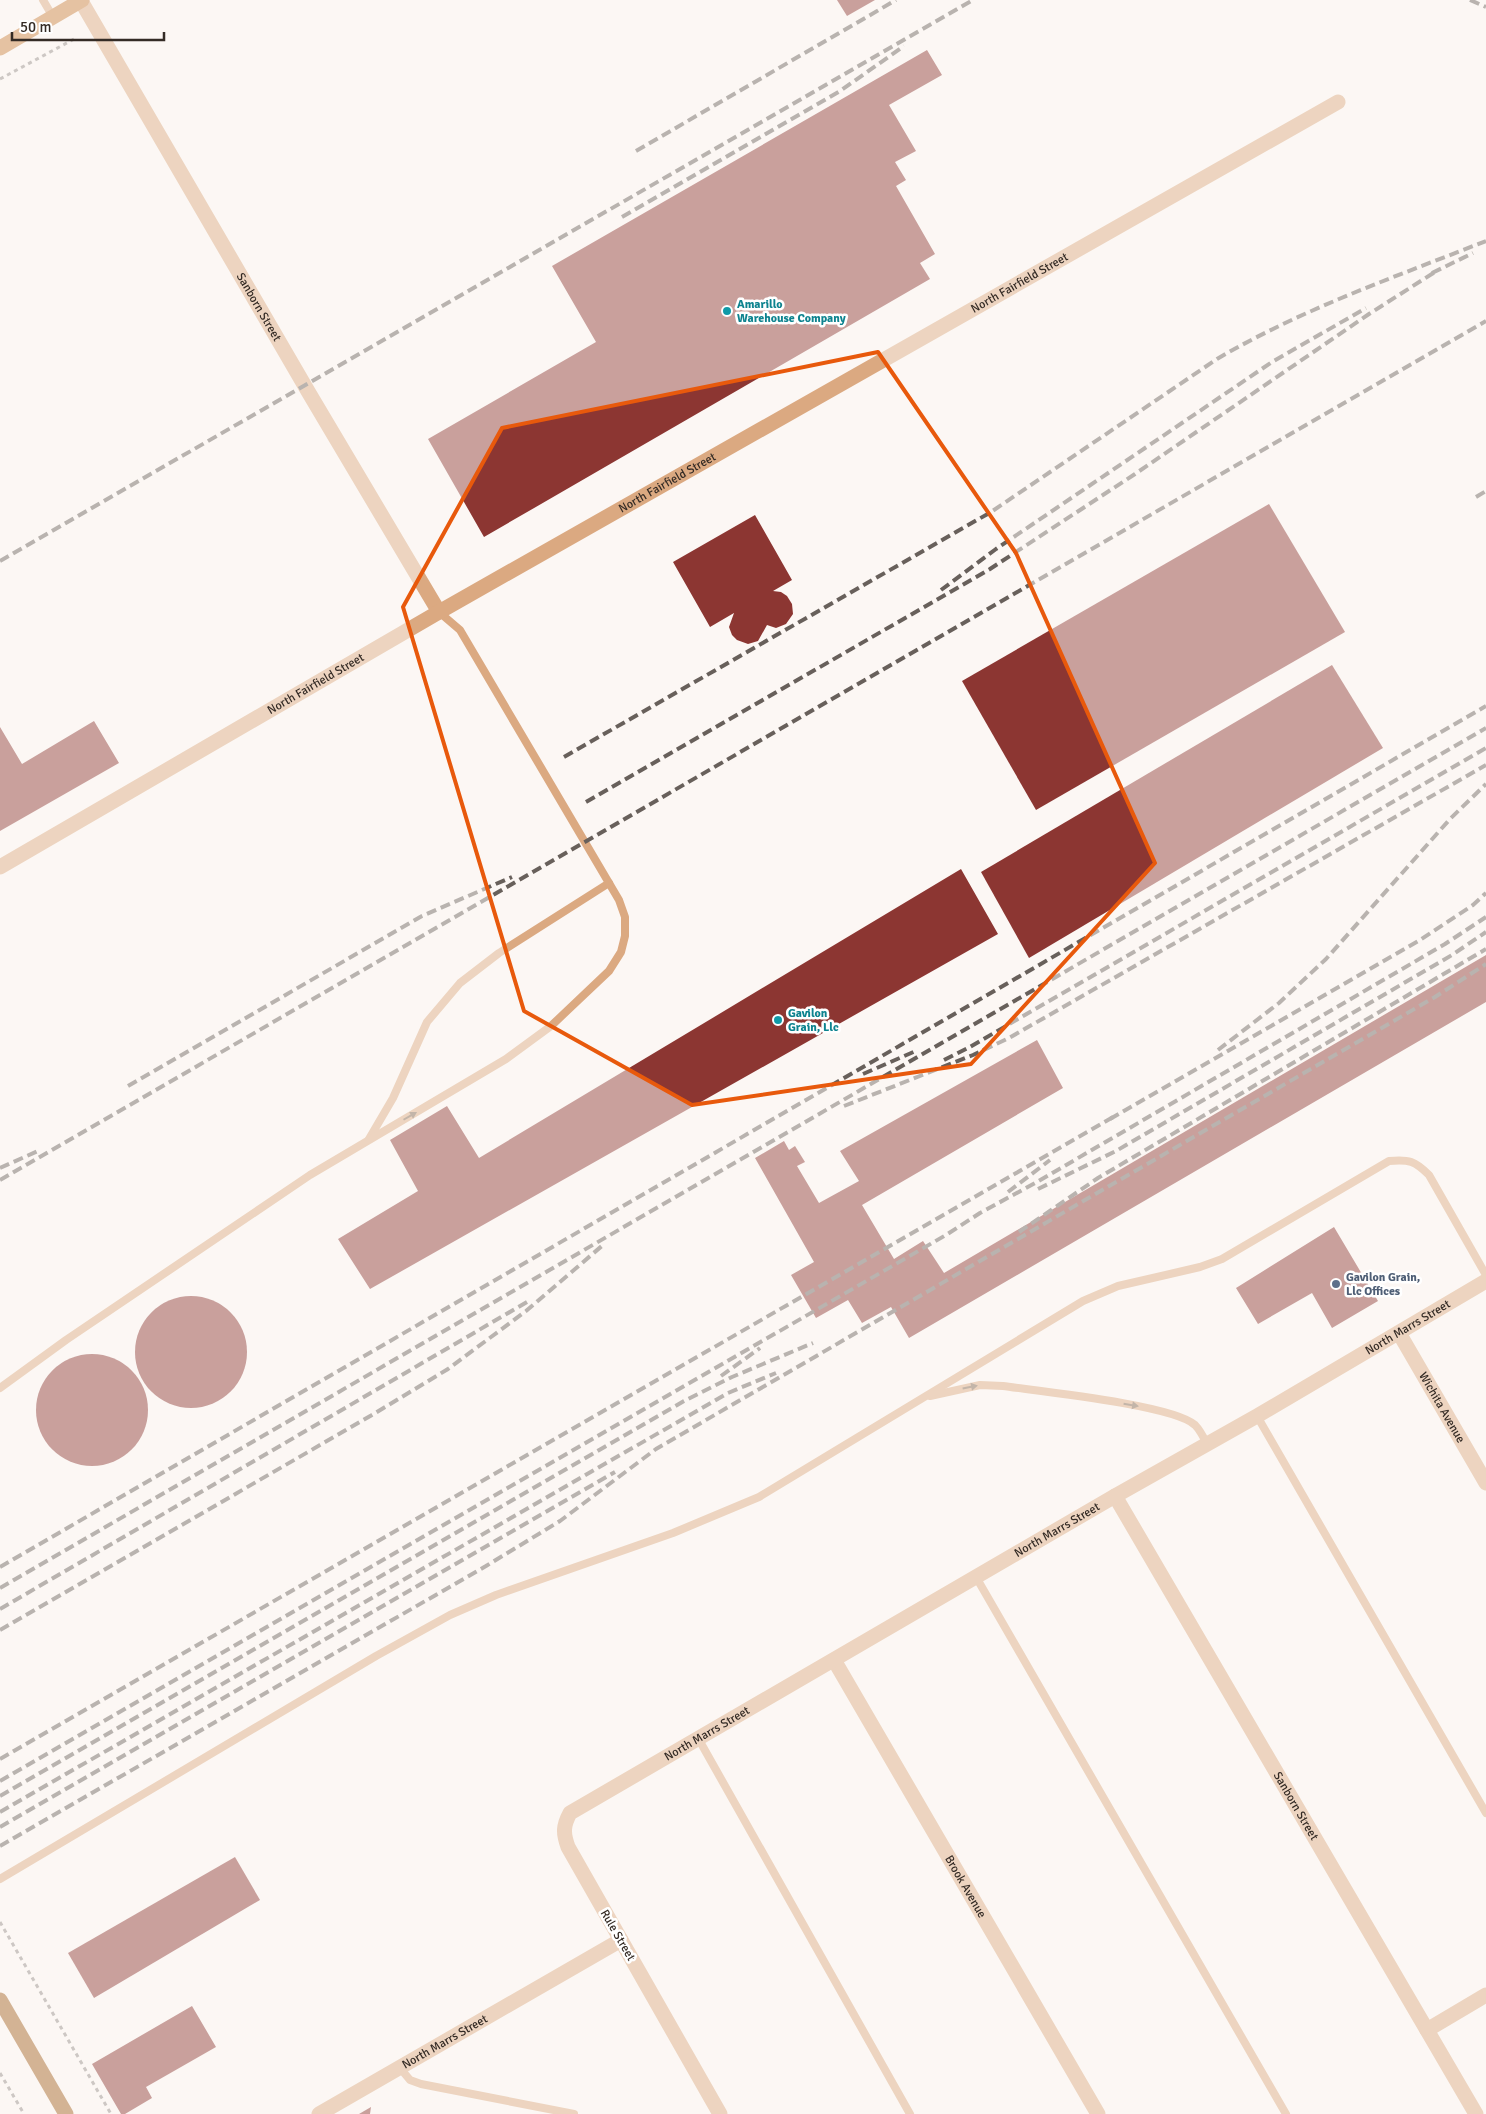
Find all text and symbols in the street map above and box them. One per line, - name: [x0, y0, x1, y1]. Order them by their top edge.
- scale bar: [12, 10, 165, 42]
- text: 50 m: [20, 18, 51, 36]
- street label: North Fairfield Street: [968, 250, 1071, 317]
- street label: Sanborn Street: [233, 270, 284, 344]
- place label: Amarillo Warehouse Company: [737, 297, 846, 326]
- marker: Amarillo Warehouse Company: [721, 305, 733, 317]
- street label: North Fairfield Street: [616, 450, 719, 516]
- street label: North Fairfield Street: [265, 650, 367, 718]
- place label: Gavilon Grain, Llc: [788, 1006, 839, 1035]
- marker: Gavilon Grain, Llc: [772, 1014, 784, 1026]
- one-way arrow: [402, 1112, 417, 1120]
- place label: Gavilon Grain, Llc Offices: [1346, 1270, 1420, 1299]
- marker: Gavilon Grain, Llc Offices: [1330, 1278, 1342, 1290]
- street label: North Marrs Street: [1363, 1297, 1453, 1359]
- street label: Wichita Avenue: [1415, 1370, 1468, 1446]
- one-way arrow: [963, 1383, 978, 1391]
- one-way arrow: [1124, 1402, 1140, 1410]
- street label: North Marrs Street: [1012, 1499, 1103, 1561]
- street label: North Marrs Street: [662, 1703, 753, 1765]
- street label: Sanborn Street: [1270, 1769, 1321, 1843]
- street label: Brook Avenue: [941, 1853, 989, 1921]
- street label: Rule Street: [597, 1907, 638, 1964]
- street label: North Marrs Street: [399, 2012, 490, 2073]

